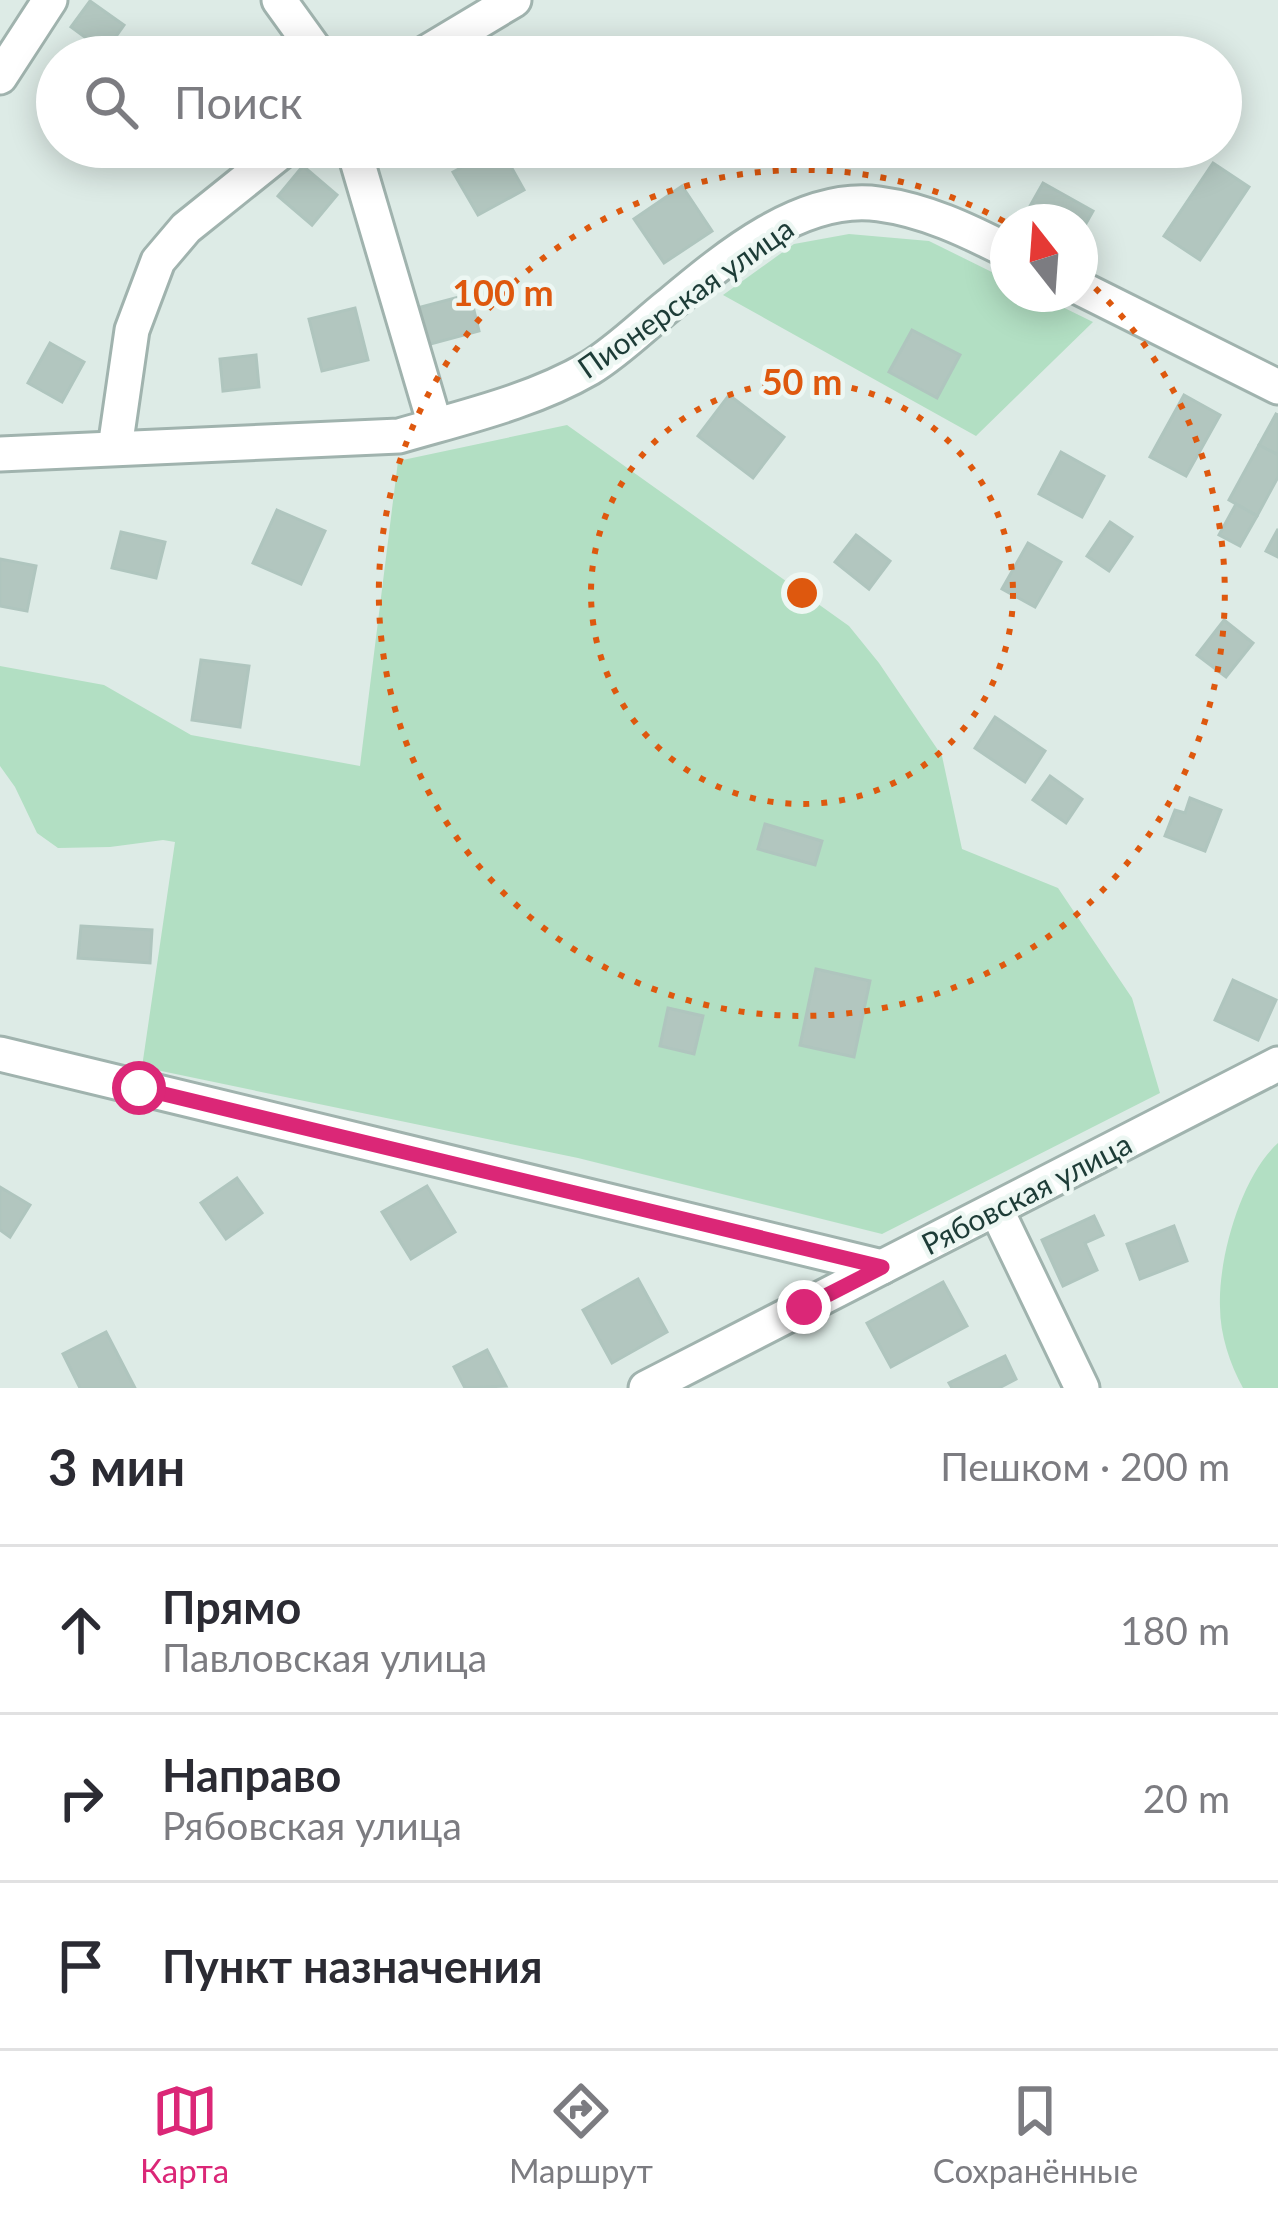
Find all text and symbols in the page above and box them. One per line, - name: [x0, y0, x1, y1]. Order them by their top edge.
- search box: [36, 36, 1242, 168]
- icon: search: [78, 69, 144, 135]
- text: Поиск: [174, 75, 303, 129]
- north arrow: [990, 204, 1098, 312]
- street label: Пионерская улица: [570, 209, 800, 385]
- text: 100 m: [452, 270, 554, 314]
- text: 50 m: [762, 359, 842, 403]
- centre of rings: [781, 572, 823, 614]
- route start: [112, 1061, 166, 1115]
- street label: Рябовская улица: [915, 1125, 1137, 1261]
- route end: [777, 1280, 831, 1334]
- text: 3 мин: [48, 1436, 185, 1497]
- text: Пешком · 200 m: [940, 1443, 1230, 1489]
- text: Прямо: [162, 1580, 301, 1634]
- icon: ahead: [48, 1597, 114, 1663]
- text: 180 m: [1120, 1607, 1230, 1653]
- text: Павловская улица: [162, 1634, 487, 1680]
- text: Направо: [162, 1748, 341, 1802]
- icon: right: [48, 1765, 114, 1831]
- text: 20 m: [1143, 1775, 1230, 1821]
- text: Рябовская улица: [162, 1802, 462, 1848]
- icon: arrive: [48, 1933, 114, 1999]
- text: Пункт назначения: [162, 1939, 543, 1993]
- tab: Карта: [140, 2078, 229, 2190]
- tab: Маршрут: [509, 2078, 653, 2190]
- tab: Сохранённые: [933, 2078, 1138, 2190]

